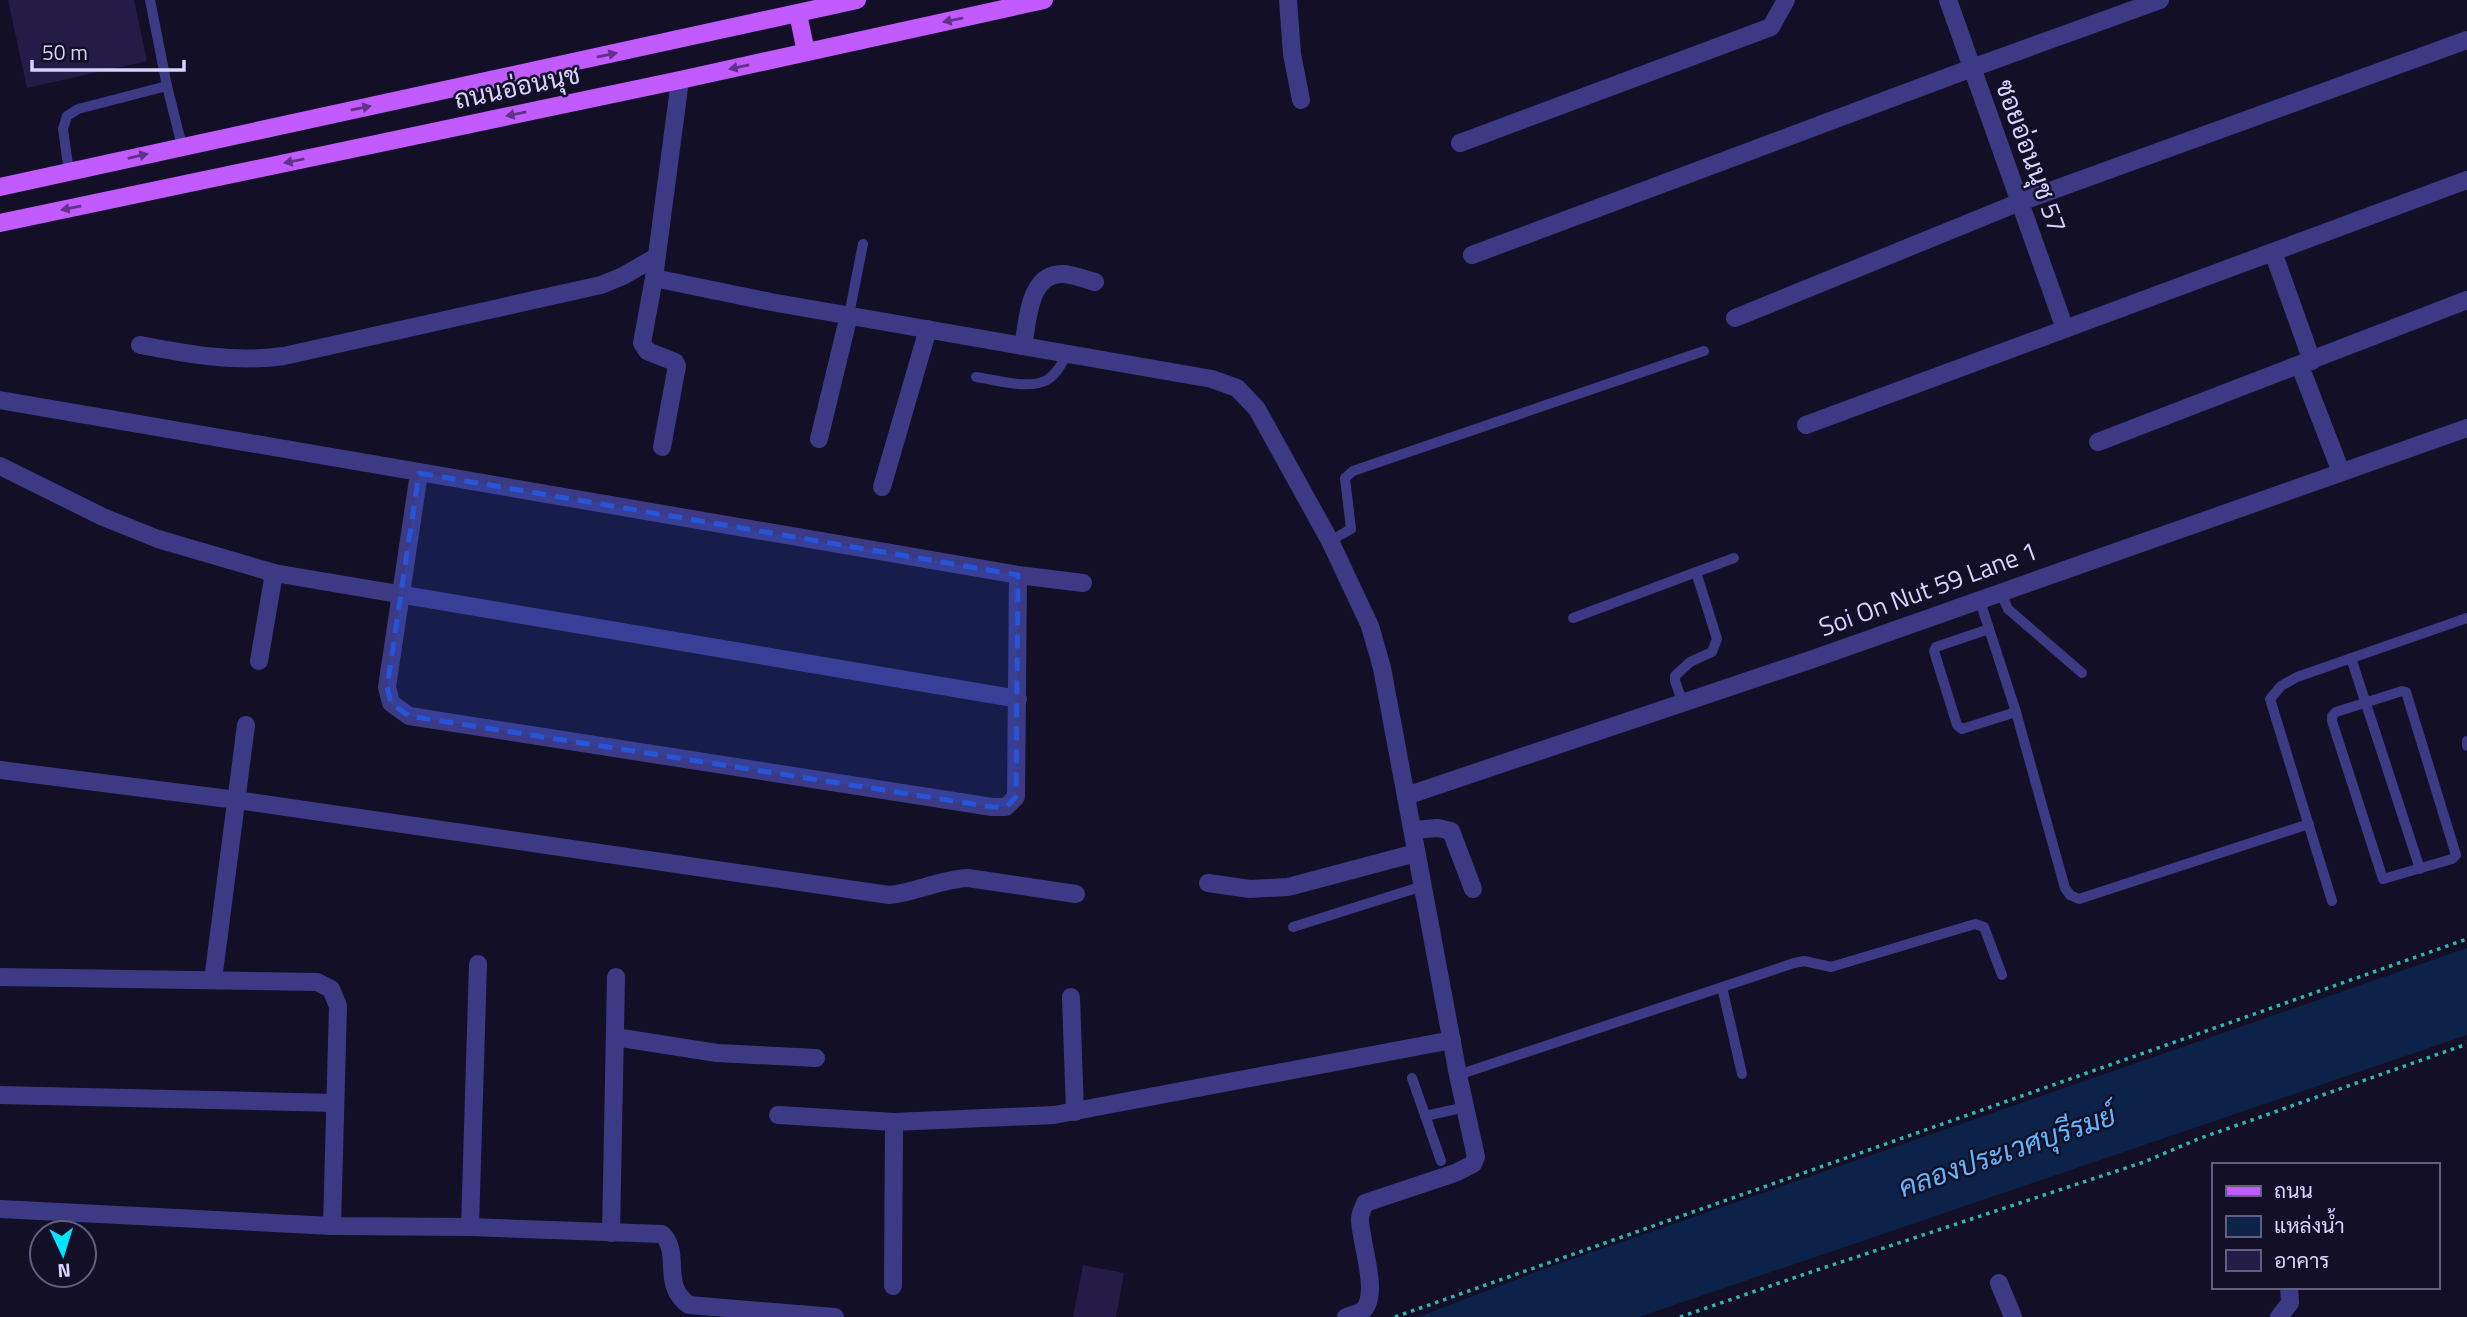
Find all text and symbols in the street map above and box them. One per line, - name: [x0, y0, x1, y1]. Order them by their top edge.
- one-way arrow: [942, 14, 964, 25]
- scale bar: [32, 28, 184, 72]
- text: 50 m: [42, 36, 88, 68]
- one-way arrow: [596, 49, 618, 60]
- street label: ถนนอ่อนนุช: [450, 54, 583, 119]
- one-way arrow: [728, 61, 750, 72]
- street label: ซอยอ่อนนุช 57: [1986, 74, 2077, 238]
- one-way arrow: [350, 102, 372, 113]
- one-way arrow: [505, 109, 527, 120]
- one-way arrow: [128, 151, 150, 162]
- one-way arrow: [283, 155, 305, 166]
- one-way arrow: [60, 202, 82, 213]
- street label: Soi On Nut 59 Lane 1: [1813, 531, 2043, 646]
- water label: คลองประเวศบุรีรมย์: [1892, 1092, 2125, 1208]
- legend: [2212, 1163, 2439, 1289]
- text: ถนน: [2274, 1174, 2313, 1206]
- text: แหล่งน้ำ: [2274, 1208, 2345, 1241]
- north arrow: [28, 1219, 98, 1289]
- text: อาคาร: [2274, 1244, 2330, 1276]
- text: N: [57, 1257, 72, 1286]

